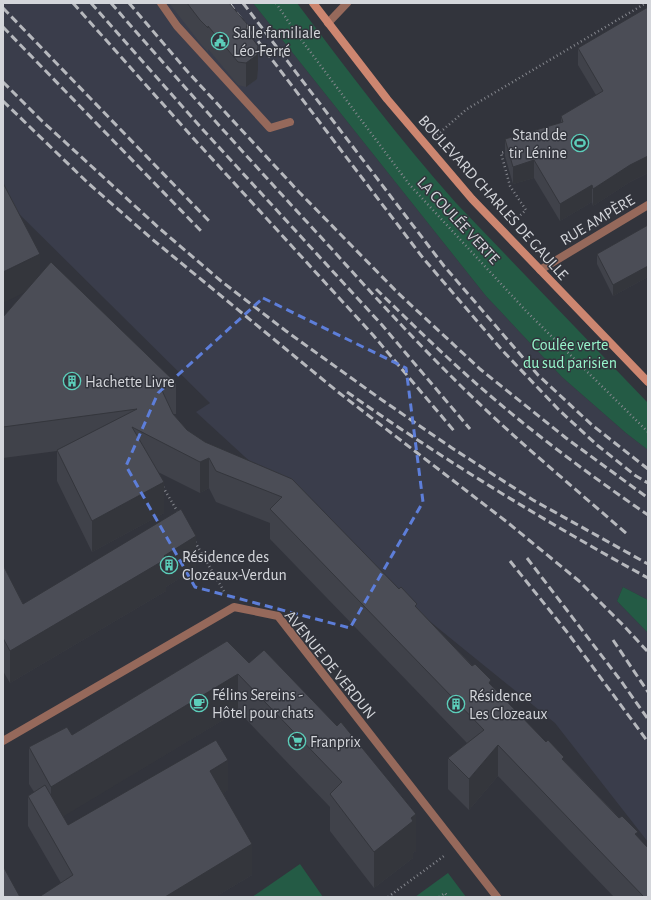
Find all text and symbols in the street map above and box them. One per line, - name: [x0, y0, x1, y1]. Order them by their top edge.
- place label: Salle familiale Léo-Ferré: [233, 25, 321, 59]
- public building icon: Salle familiale Léo-Ferré: [210, 31, 230, 51]
- street label: BOULEVARD CHARLES DE GAULLE: [415, 112, 571, 283]
- place label: Stand de tir Lénine: [509, 127, 567, 161]
- sports icon: Stand de tir Lénine: [570, 133, 590, 153]
- street label: LA COULÉE VERTE: [414, 173, 504, 267]
- street label: RUE AMPÈRE: [557, 190, 638, 248]
- park label: Coulée verte du sud parisien: [523, 337, 617, 371]
- building icon: Hachette Livre: [62, 371, 82, 391]
- place label: Hachette Livre: [85, 374, 175, 390]
- place label: Résidence des Clozeaux-Verdun: [182, 549, 287, 583]
- building icon: Résidence des Clozeaux-Verdun: [159, 555, 179, 575]
- street label: AVENUE DE VERDUN: [282, 607, 379, 722]
- place label: Félins Sereins - Hôtel pour chats: [212, 687, 314, 721]
- place label: Résidence Les Clozeaux: [469, 688, 548, 722]
- cafe icon: Félins Sereins - Hôtel pour chats: [189, 693, 209, 713]
- building icon: Résidence Les Clozeaux: [446, 694, 466, 714]
- supermarket icon: Franprix: [287, 731, 307, 751]
- place label: Franprix: [310, 734, 361, 750]

